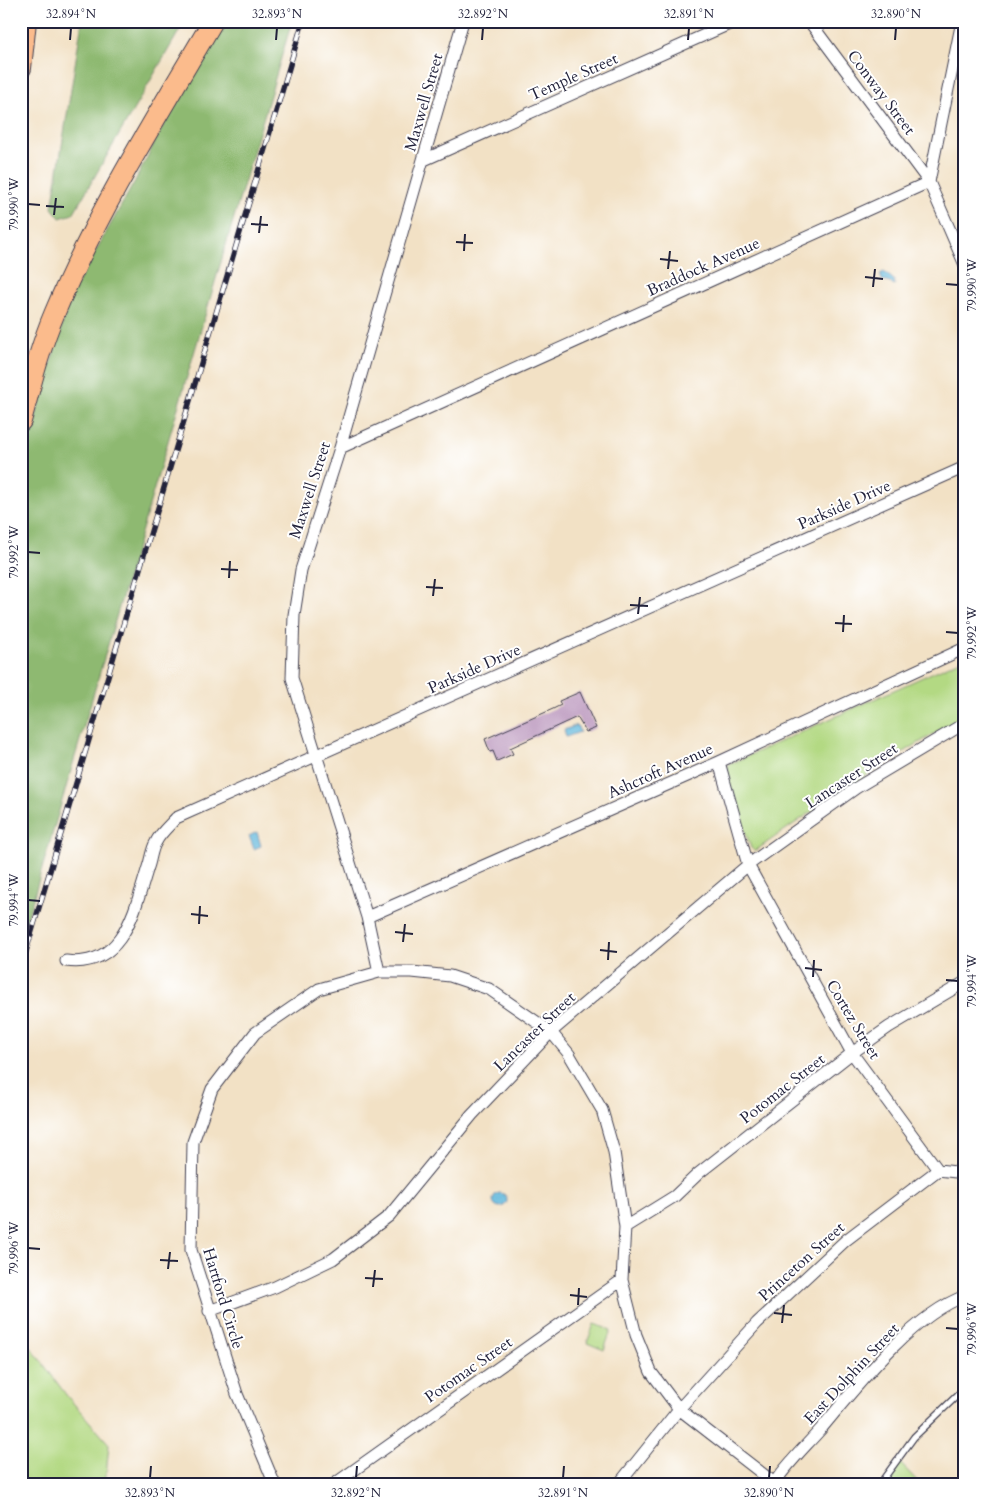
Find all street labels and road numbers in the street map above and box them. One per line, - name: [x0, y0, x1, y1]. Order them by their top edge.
- street label: Conway Street: [842, 46, 920, 140]
- street label: Temple Street: [525, 48, 621, 106]
- street label: Maxwell Street: [399, 51, 448, 154]
- street label: Braddock Avenue: [644, 232, 763, 302]
- street label: Maxwell Street: [284, 439, 336, 542]
- street label: Parkside Drive: [795, 475, 894, 535]
- street label: Parkside Drive: [425, 639, 524, 699]
- street label: Ashcroft Avenue: [604, 738, 717, 804]
- street label: Lancaster Street: [801, 738, 902, 814]
- street label: Cortez Street: [821, 976, 885, 1063]
- street label: Lancaster Street: [489, 987, 581, 1077]
- street label: Potomac Street: [736, 1049, 830, 1129]
- street label: Princeton Street: [754, 1217, 850, 1306]
- street label: Hartford Circle: [197, 1245, 249, 1352]
- street label: East Dolphin Street: [799, 1318, 904, 1429]
- street label: Potomac Street: [420, 1331, 517, 1408]

